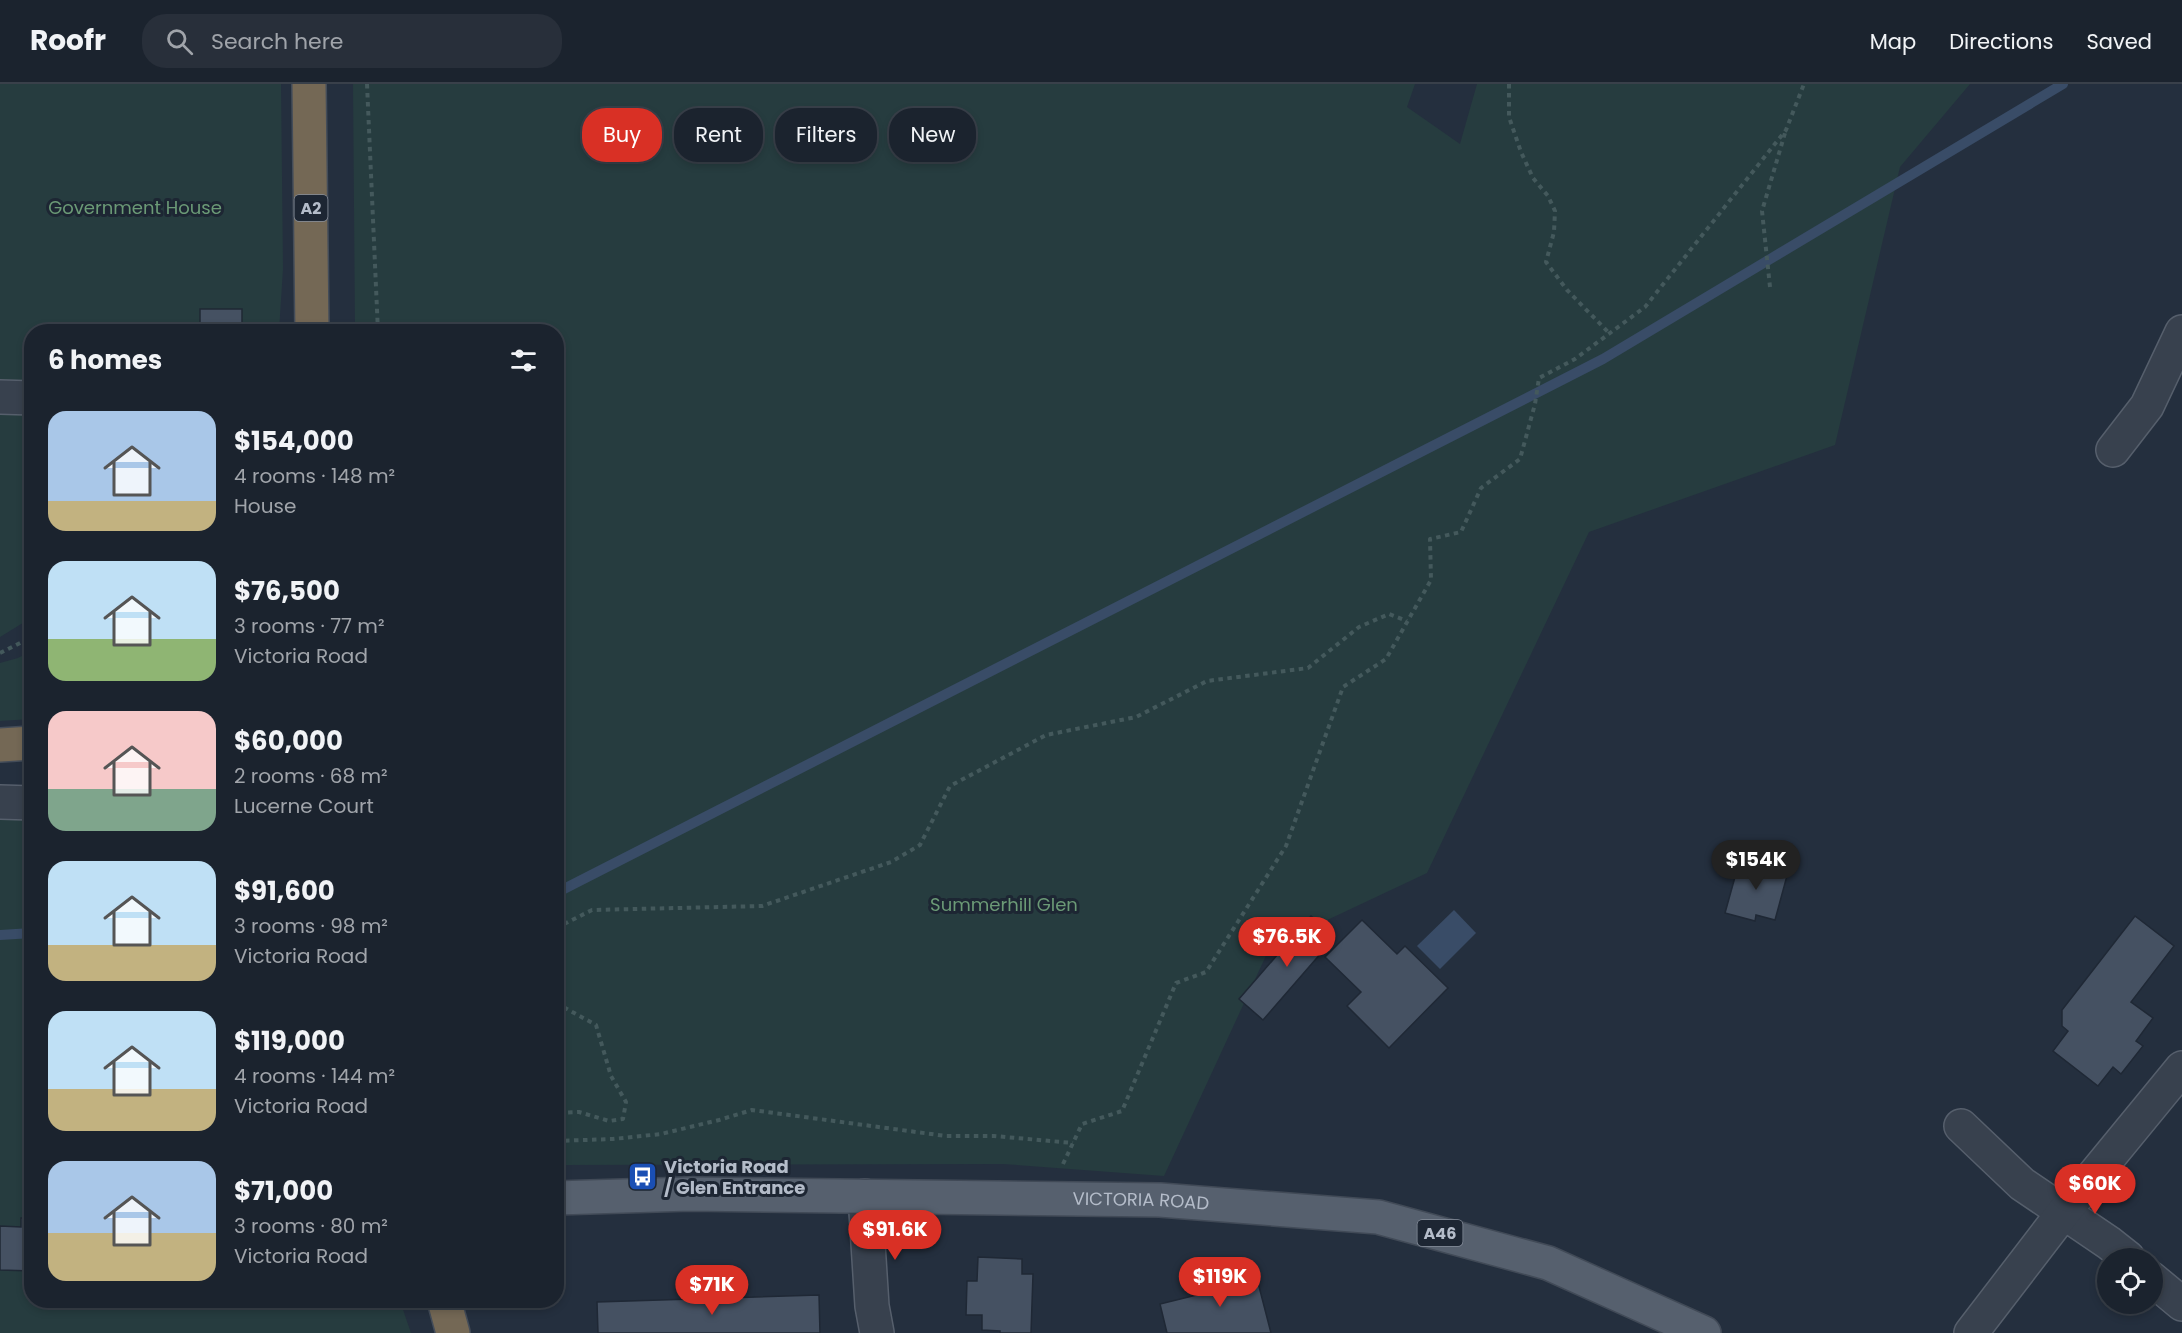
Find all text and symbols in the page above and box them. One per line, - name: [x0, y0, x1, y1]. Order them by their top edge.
- search box: [142, 14, 562, 68]
- text: Roofr: [30, 21, 106, 60]
- icon: search: [163, 25, 196, 58]
- text: Search here: [211, 26, 344, 57]
- text: Map: [1870, 27, 1916, 56]
- text: Directions: [1949, 27, 2053, 56]
- text: Saved: [2086, 27, 2152, 56]
- chip: Buy: [582, 108, 662, 162]
- chip: Rent: [674, 108, 763, 162]
- chip: Filters: [775, 108, 877, 162]
- chip: New: [889, 108, 976, 162]
- park label: Government House: [48, 195, 222, 220]
- road number: A2: [294, 195, 328, 221]
- text: 6 homes: [48, 342, 162, 378]
- icon: filters: [507, 344, 540, 377]
- text: $154,000: [234, 423, 354, 459]
- icon: home: [96, 435, 168, 507]
- text: 4 rooms · 148 m²: [234, 462, 395, 490]
- text: House: [234, 492, 296, 520]
- text: $76,500: [234, 573, 340, 609]
- icon: home: [96, 585, 168, 657]
- text: 3 rooms · 77 m²: [234, 612, 385, 640]
- text: Victoria Road: [234, 642, 368, 670]
- text: $60,000: [234, 723, 343, 759]
- icon: home: [96, 735, 168, 807]
- text: 2 rooms · 68 m²: [234, 762, 388, 790]
- text: Lucerne Court: [234, 792, 374, 820]
- pin: $154K: [1714, 840, 1798, 891]
- text: $154K: [1725, 845, 1787, 873]
- text: $91,600: [234, 873, 335, 909]
- icon: home: [96, 885, 168, 957]
- park label: Summerhill Glen: [930, 892, 1078, 917]
- text: 3 rooms · 98 m²: [234, 912, 388, 940]
- pin: $76.5K: [1238, 917, 1336, 968]
- text: $76.5K: [1252, 922, 1322, 950]
- text: Victoria Road: [234, 942, 368, 970]
- text: $119,000: [234, 1023, 345, 1059]
- icon: home: [96, 1035, 168, 1107]
- text: 4 rooms · 144 m²: [234, 1062, 395, 1090]
- text: Victoria Road: [234, 1092, 368, 1120]
- place label: Victoria Road / Glen Entrance: [664, 1154, 805, 1200]
- bus stop icon: Victoria Road / Glen Entrance: [627, 1161, 659, 1193]
- pin: $60K: [2059, 1164, 2131, 1215]
- text: $60K: [2069, 1169, 2121, 1197]
- text: $71,000: [234, 1173, 333, 1209]
- icon: home: [96, 1185, 168, 1257]
- street label: VICTORIA ROAD: [1072, 1186, 1210, 1216]
- pin: $91.6K: [846, 1210, 944, 1261]
- text: 3 rooms · 80 m²: [234, 1212, 388, 1240]
- text: $91.6K: [862, 1215, 928, 1243]
- road number: A46: [1418, 1220, 1462, 1246]
- text: Victoria Road: [234, 1242, 368, 1270]
- map controls: [2097, 1248, 2163, 1314]
- button: locate: [2097, 1248, 2163, 1314]
- pin: $119K: [1178, 1257, 1262, 1308]
- text: $119K: [1193, 1262, 1247, 1290]
- pin: $71K: [676, 1265, 748, 1316]
- text: $71K: [689, 1270, 735, 1298]

